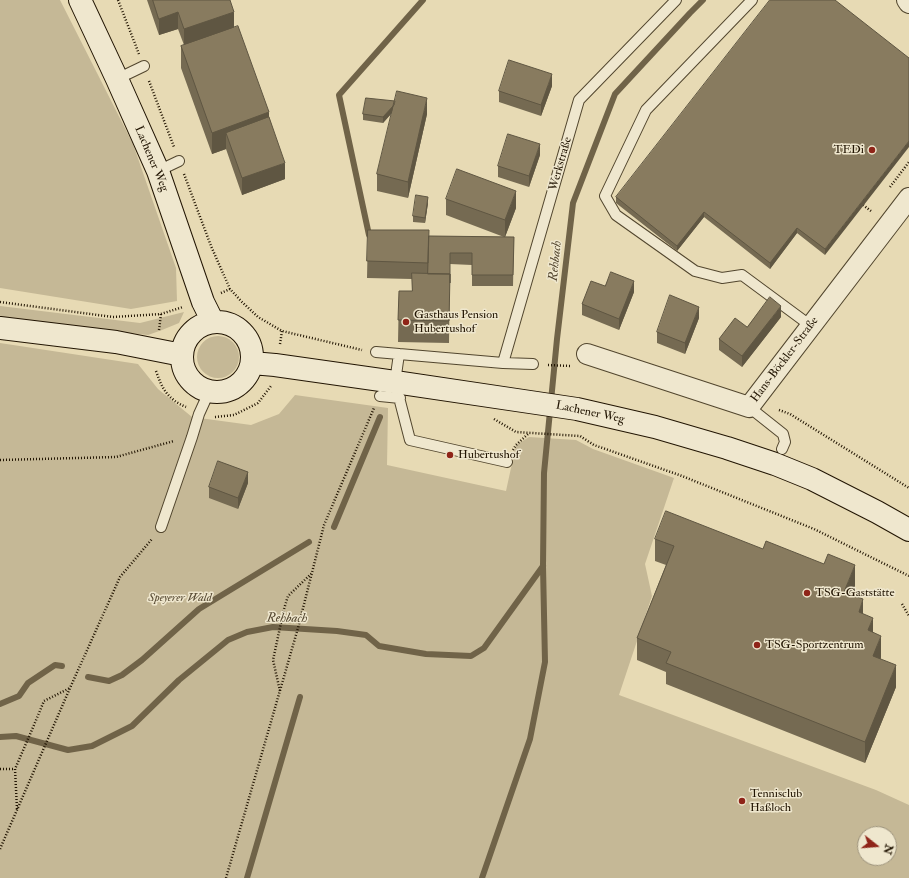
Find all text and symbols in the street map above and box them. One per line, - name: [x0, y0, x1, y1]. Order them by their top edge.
- street label: Lachener Weg: [131, 124, 171, 194]
- street label: Werkstraße: [546, 136, 576, 192]
- place label: TEDi: [833, 143, 864, 157]
- marker: TEDi: [867, 145, 877, 155]
- water label: Rehbach: [546, 240, 566, 282]
- place label: Gasthaus Pension Hubertushof: [414, 308, 498, 336]
- street label: Hans-Böckler-Straße: [748, 314, 822, 406]
- marker: Gasthaus Pension Hubertushof: [401, 317, 411, 327]
- street label: Lachener Weg: [554, 399, 626, 427]
- place label: Hubertushof: [458, 448, 519, 462]
- marker: Hubertushof: [445, 450, 455, 460]
- place label: TSG-Gaststätte: [815, 586, 894, 600]
- marker: TSG-Gaststätte: [802, 588, 812, 598]
- park label: Speyerer Wald: [148, 591, 212, 605]
- water label: Rehbach: [267, 611, 307, 627]
- place label: TSG-Sportzentrum: [765, 638, 863, 652]
- marker: TSG-Sportzentrum: [752, 640, 762, 650]
- place label: Tennisclub Haßloch: [750, 787, 802, 815]
- marker: Tennisclub Haßloch: [737, 796, 747, 806]
- north arrow: [857, 826, 897, 866]
- text: N: [880, 843, 896, 856]

